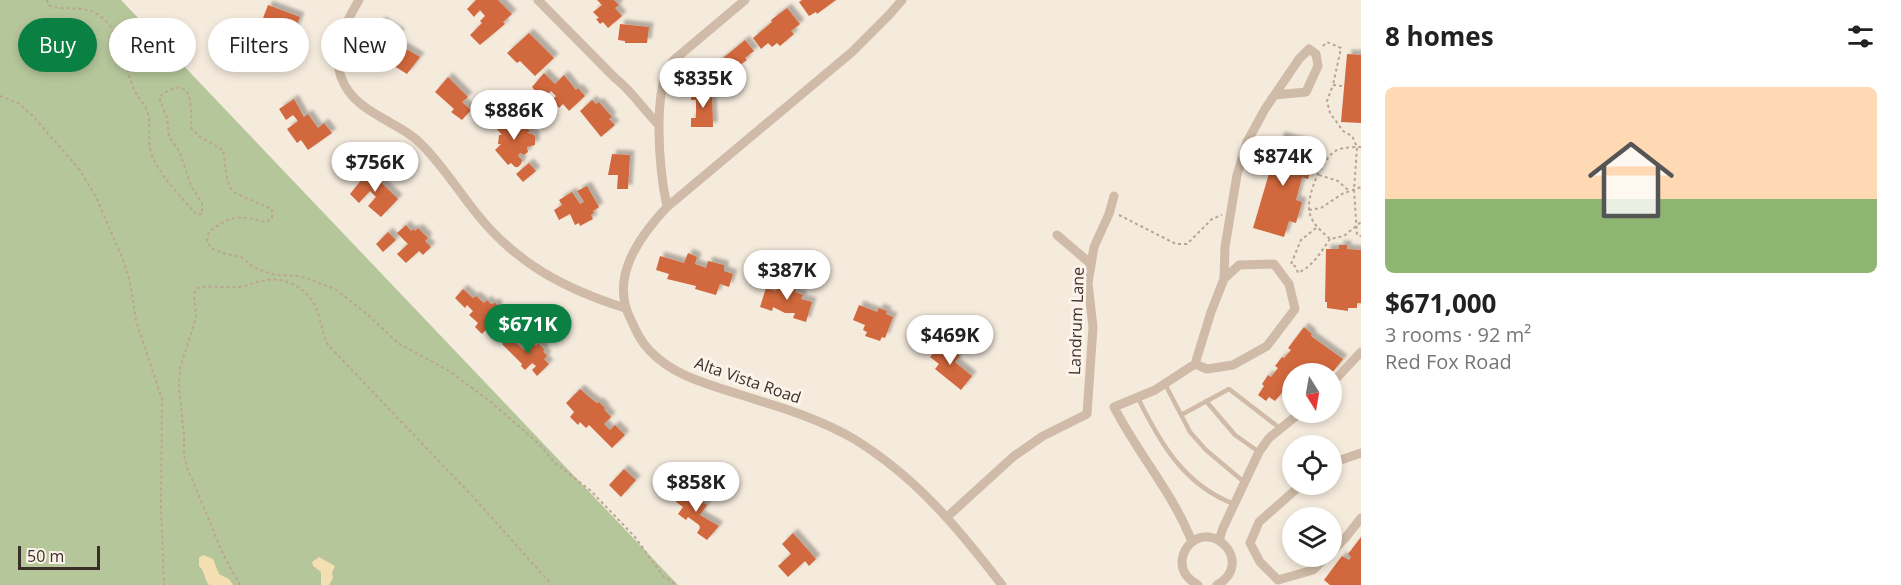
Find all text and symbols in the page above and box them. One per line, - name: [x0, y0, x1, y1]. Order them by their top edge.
- chip: Buy: [18, 18, 97, 72]
- chip: Rent: [109, 18, 196, 72]
- chip: Filters: [208, 18, 309, 72]
- chip: New: [321, 18, 407, 72]
- text: 8 homes: [1385, 18, 1494, 54]
- icon: filters: [1844, 20, 1877, 53]
- pin: $835K: [661, 58, 745, 109]
- text: $835K: [673, 64, 733, 91]
- pin: $886K: [472, 90, 556, 141]
- text: $886K: [484, 96, 544, 123]
- icon: home: [1577, 126, 1685, 234]
- pin: $874K: [1241, 136, 1325, 187]
- pin: $756K: [333, 142, 417, 193]
- text: $874K: [1253, 142, 1313, 169]
- text: $756K: [345, 148, 405, 175]
- pin: $387K: [745, 250, 829, 301]
- text: $387K: [757, 256, 817, 283]
- street label: Landrum Lane: [1063, 267, 1089, 375]
- text: $671,000: [1385, 285, 1496, 321]
- pin: $671K: [486, 304, 570, 355]
- text: $671K: [498, 310, 558, 337]
- pin: $469K: [908, 315, 992, 366]
- text: $469K: [920, 321, 980, 348]
- text: 3 rooms · 92 m²: [1385, 321, 1531, 348]
- text: Red Fox Road: [1385, 348, 1512, 375]
- street label: Alta Vista Road: [692, 352, 804, 408]
- north arrow: [1282, 363, 1342, 423]
- map controls: [1282, 363, 1342, 567]
- button: locate: [1282, 435, 1342, 495]
- pin: $858K: [654, 462, 738, 513]
- text: $858K: [666, 468, 726, 495]
- button: layers: [1282, 507, 1342, 567]
- scale bar: [18, 543, 100, 570]
- text: 50 m: [27, 545, 64, 567]

